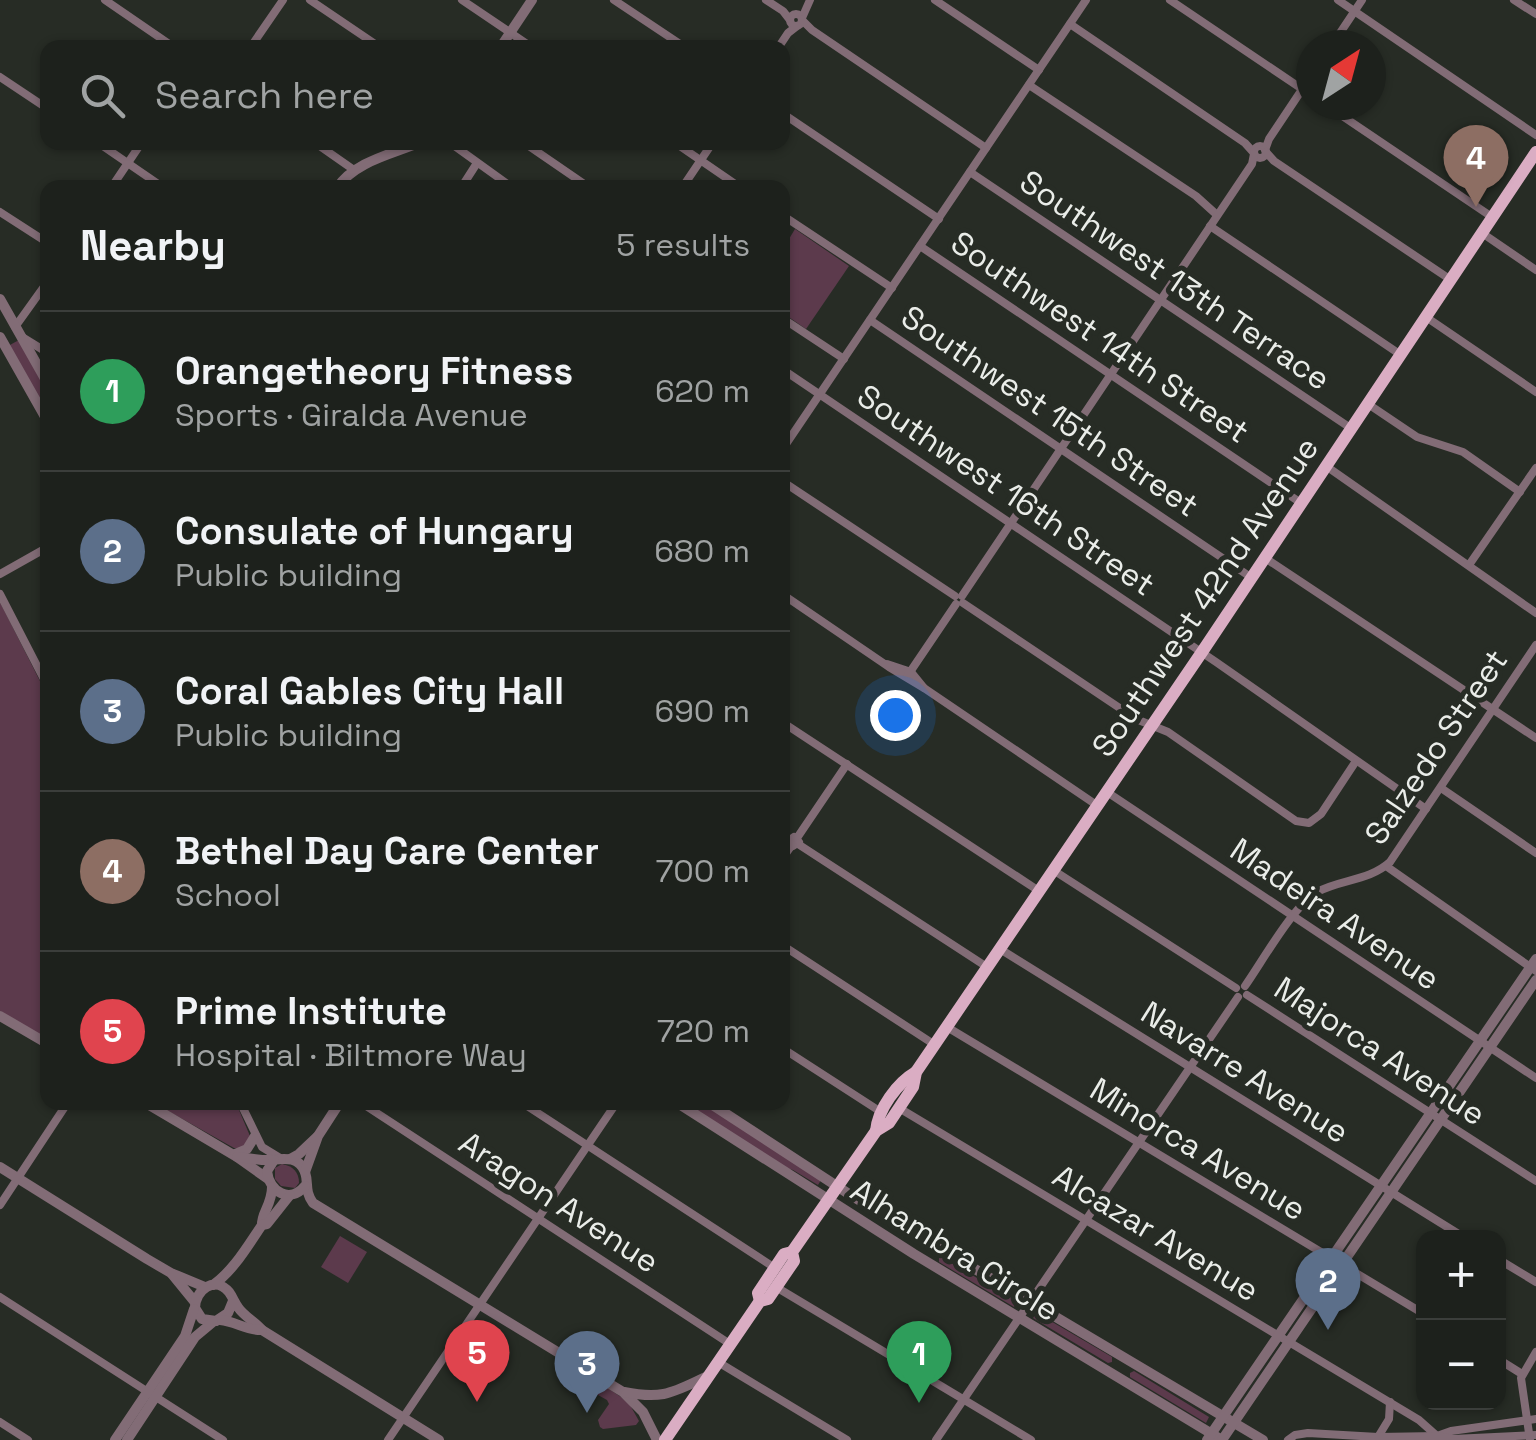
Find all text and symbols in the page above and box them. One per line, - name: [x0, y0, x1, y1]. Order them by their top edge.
- north arrow: [1296, 30, 1386, 120]
- search box: [40, 40, 790, 150]
- icon: search: [75, 68, 130, 123]
- text: Search here: [155, 71, 374, 119]
- pin: 4: [1444, 124, 1508, 207]
- street label: Southwest 13th Terrace: [1012, 161, 1338, 399]
- text: Nearby: [80, 219, 226, 272]
- street label: Southwest 14th Street: [943, 222, 1257, 452]
- text: 5 results: [616, 225, 750, 265]
- street label: Southwest 15th Street: [894, 297, 1206, 525]
- text: Orangetheory Fitness: [175, 347, 573, 395]
- text: 1: [105, 371, 120, 411]
- text: 620 m: [655, 371, 750, 411]
- street label: Southwest 16th Street: [850, 376, 1162, 604]
- text: Sports · Giralda Avenue: [175, 395, 528, 435]
- street label: Southwest 42nd Avenue: [1083, 429, 1327, 765]
- text: Consulate of Hungary: [175, 507, 574, 555]
- text: 2: [103, 531, 122, 571]
- text: 680 m: [654, 531, 750, 571]
- text: Public building: [175, 555, 402, 595]
- street label: Salzedo Street: [1356, 642, 1516, 852]
- text: Coral Gables City Hall: [175, 667, 564, 715]
- your location: [870, 690, 921, 741]
- text: 3: [103, 691, 122, 731]
- text: 690 m: [655, 691, 750, 731]
- text: Public building: [175, 715, 402, 755]
- text: Bethel Day Care Center: [175, 827, 599, 875]
- street label: Madeira Avenue: [1223, 829, 1447, 999]
- text: 4: [102, 851, 123, 891]
- text: 700 m: [655, 851, 750, 891]
- text: School: [175, 875, 281, 915]
- street label: Majorca Avenue: [1267, 968, 1493, 1134]
- text: Prime Institute: [175, 987, 447, 1035]
- street label: Navarre Avenue: [1134, 992, 1356, 1152]
- text: 5: [103, 1011, 122, 1051]
- text: 720 m: [657, 1011, 750, 1051]
- text: Hospital · Biltmore Way: [175, 1035, 527, 1075]
- street label: Minorca Avenue: [1083, 1069, 1313, 1229]
- street label: Aragon Avenue: [451, 1122, 667, 1282]
- street label: Alcazar Avenue: [1046, 1156, 1266, 1310]
- street label: Alhambra Circle: [843, 1170, 1067, 1330]
- map controls: [1416, 1230, 1506, 1410]
- button: +: [1416, 1230, 1506, 1320]
- pin: 2: [1296, 1248, 1360, 1330]
- pin: 5: [444, 1320, 510, 1402]
- pin: 1: [886, 1320, 952, 1403]
- button: −: [1416, 1320, 1506, 1410]
- pin: 3: [554, 1330, 620, 1413]

